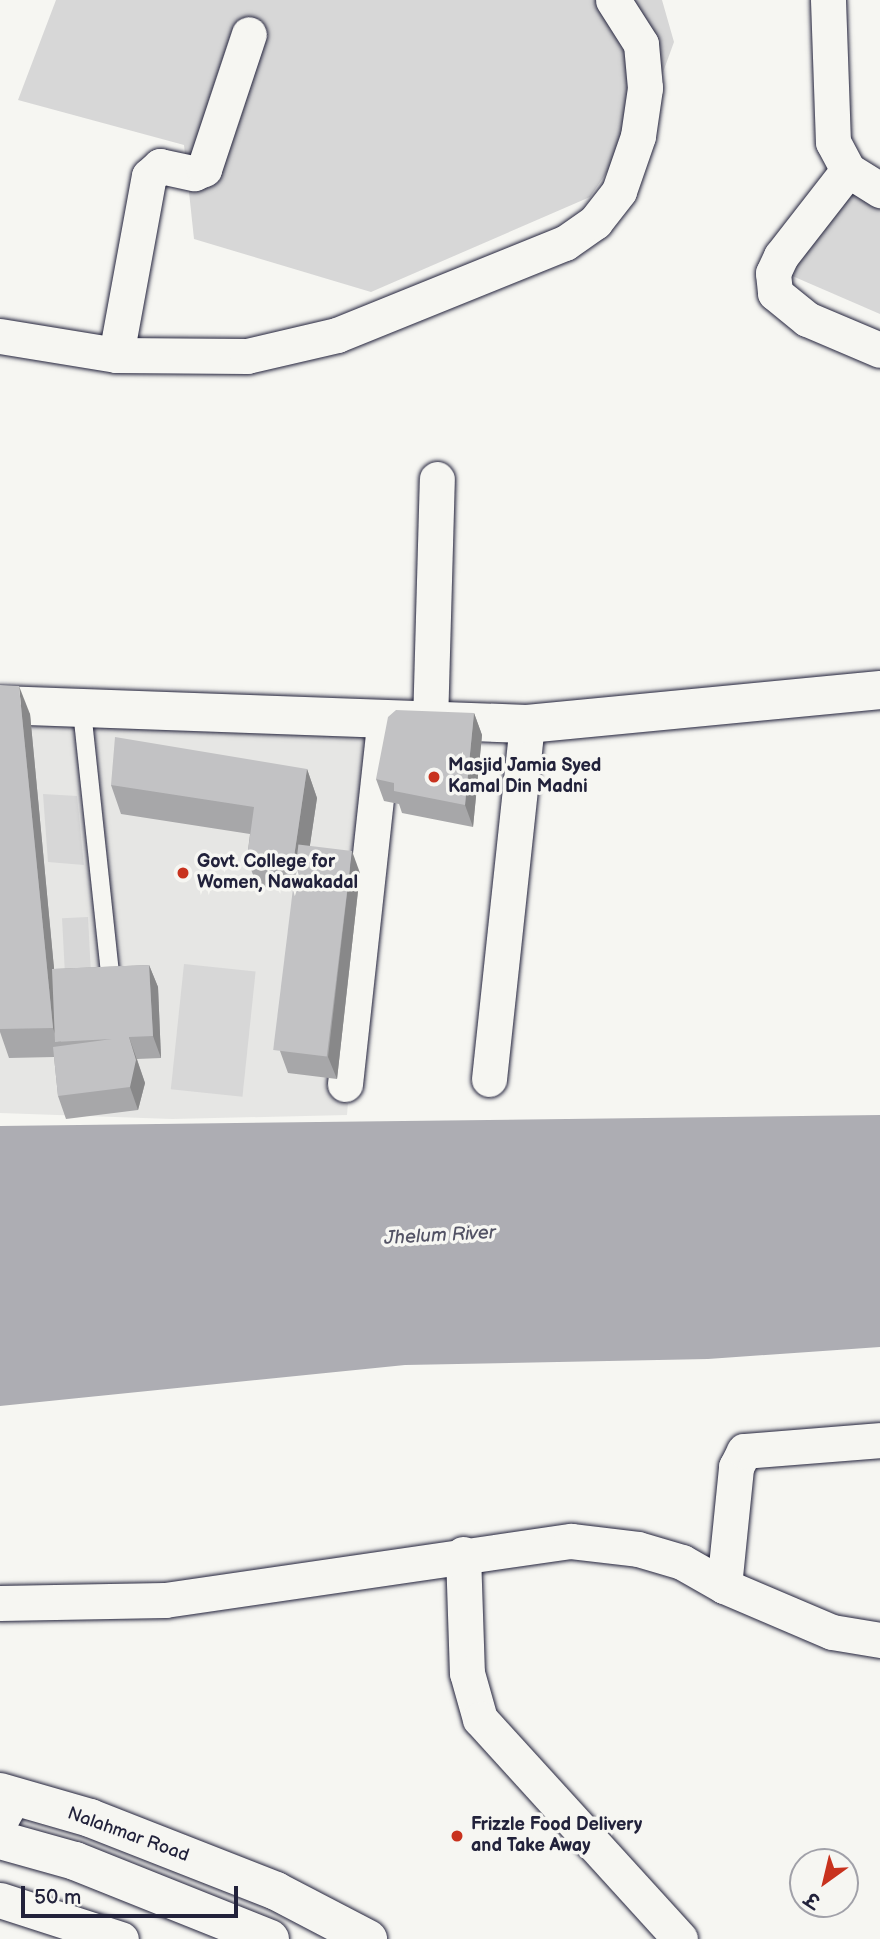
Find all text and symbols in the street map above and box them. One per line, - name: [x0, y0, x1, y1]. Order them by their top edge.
- place label: Masjid Jamia Syed Kamal Din Madni: [448, 756, 601, 798]
- marker: Masjid Jamia Syed Kamal Din Madni: [426, 769, 442, 785]
- place label: Govt. College for Women, Nawakadal: [197, 852, 358, 894]
- marker: Govt. College for Women, Nawakadal: [175, 865, 191, 881]
- water label: Jhelum River: [384, 1222, 496, 1250]
- street label: Nalahmar Road: [64, 1803, 192, 1867]
- place label: Frizzle Food Delivery and Take Away: [471, 1815, 642, 1857]
- marker: Frizzle Food Delivery and Take Away: [449, 1828, 465, 1844]
- north arrow: [789, 1848, 859, 1918]
- scale bar: [24, 1872, 242, 1916]
- text: 50 m: [34, 1885, 81, 1910]
- text: उ: [801, 1886, 825, 1912]

